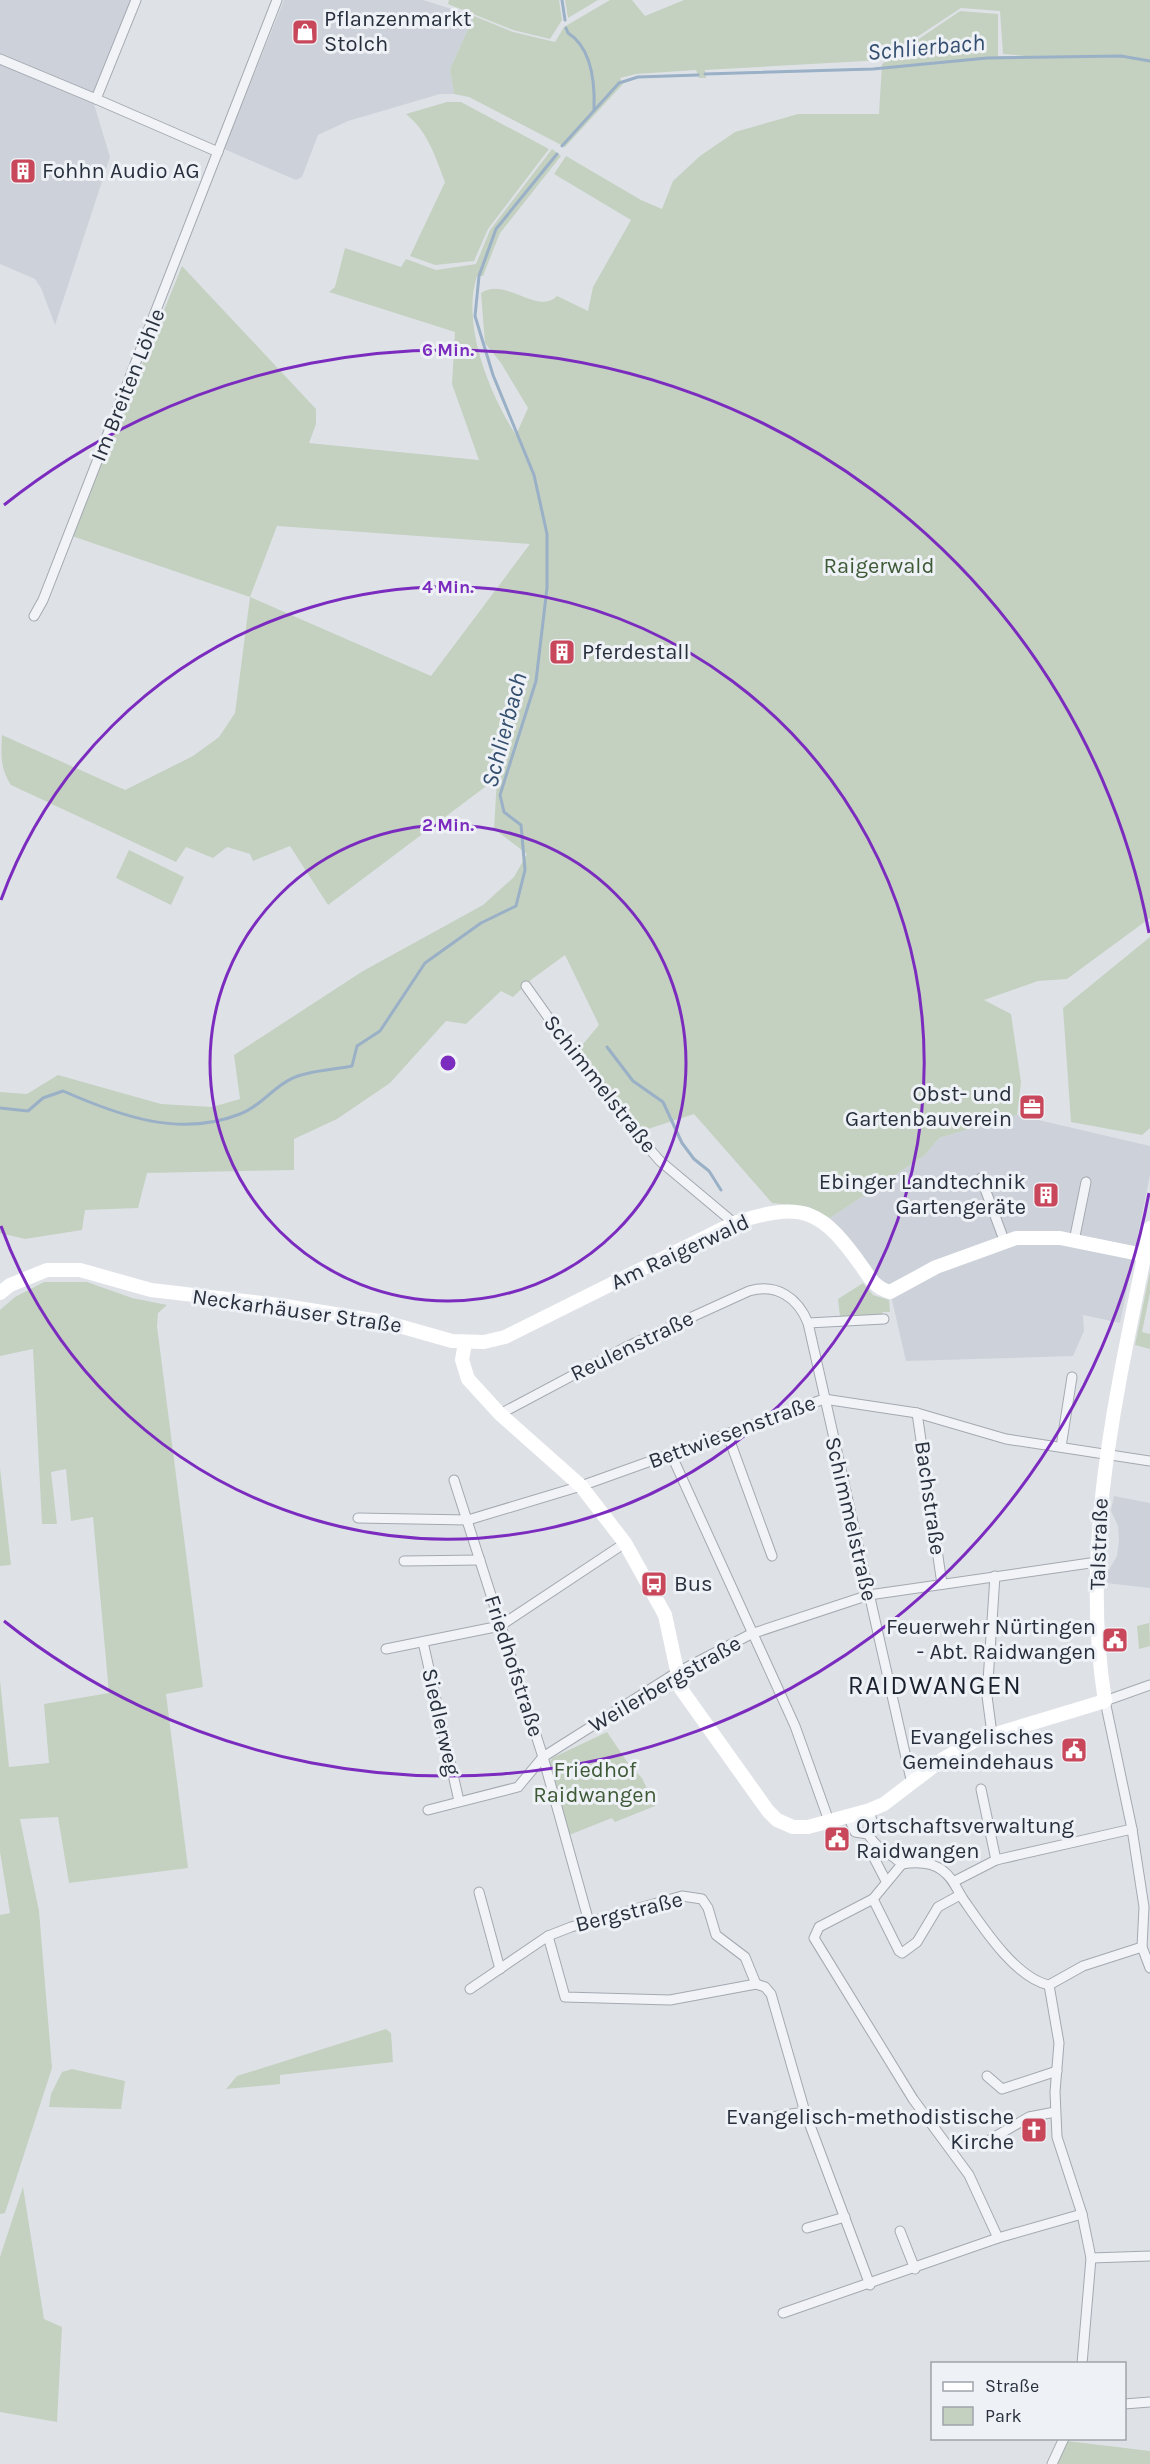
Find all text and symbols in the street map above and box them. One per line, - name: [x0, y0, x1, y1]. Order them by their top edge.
- place label: Pflanzenmarkt Stolch: [324, 6, 472, 57]
- shop icon: Pflanzenmarkt Stolch: [290, 17, 320, 47]
- water label: Schlierbach: [866, 28, 986, 66]
- building icon: Fohhn Audio AG: [8, 156, 38, 186]
- place label: Fohhn Audio AG: [42, 158, 200, 184]
- street label: Im Breiten Löhle: [85, 305, 171, 465]
- text: 6 Min.: [422, 339, 474, 361]
- park label: Raigerwald: [823, 553, 935, 579]
- text: 4 Min.: [422, 576, 474, 598]
- building icon: Pferdestall: [547, 637, 577, 667]
- place label: Pferdestall: [582, 639, 690, 665]
- water label: Schlierbach: [475, 669, 533, 791]
- text: 2 Min.: [422, 814, 474, 836]
- street label: Schimmelstraße: [538, 1010, 662, 1158]
- centre of rings: [438, 1053, 458, 1073]
- place label: Obst- und Gartenbauverein: [845, 1081, 1012, 1132]
- office icon: Obst- und Gartenbauverein: [1017, 1092, 1047, 1122]
- place label: Ebinger Landtechnik Gartengeräte: [819, 1169, 1026, 1220]
- building icon: Ebinger Landtechnik Gartengeräte: [1031, 1180, 1061, 1210]
- street label: Am Raigerwald: [607, 1209, 753, 1295]
- street label: Neckarhäuser Straße: [191, 1283, 403, 1339]
- street label: Reulenstraße: [566, 1305, 698, 1387]
- street label: Bettwiesenstraße: [645, 1390, 819, 1474]
- street label: Schimmelstraße: [819, 1434, 883, 1604]
- street label: Bachstraße: [909, 1439, 951, 1557]
- street label: Talstraße: [1084, 1498, 1114, 1590]
- bus stop icon: Bus: [639, 1569, 669, 1599]
- place label: Bus: [674, 1571, 713, 1597]
- street label: Friedhofstraße: [479, 1592, 549, 1740]
- place label: Feuerwehr Nürtingen - Abt. Raidwangen: [886, 1614, 1096, 1665]
- public building icon: Feuerwehr Nürtingen - Abt. Raidwangen: [1100, 1625, 1130, 1655]
- street label: Weilerbergstraße: [584, 1630, 746, 1738]
- street label: Siedlerweg: [416, 1666, 466, 1779]
- district label: RAIDWANGEN: [848, 1670, 1022, 1701]
- place label: Evangelisches Gemeindehaus: [902, 1724, 1054, 1775]
- public building icon: Evangelisches Gemeindehaus: [1059, 1735, 1089, 1765]
- park label: Friedhof Raidwangen: [533, 1757, 657, 1808]
- place label: Ortschaftsverwaltung Raidwangen: [856, 1813, 1074, 1864]
- public building icon: Ortschaftsverwaltung Raidwangen: [822, 1824, 852, 1854]
- street label: Bergstraße: [573, 1886, 685, 1938]
- place label: Evangelisch-methodistische Kirche: [726, 2104, 1014, 2155]
- church icon: Evangelisch-methodistische Kirche: [1019, 2115, 1049, 2145]
- legend: [931, 2362, 1126, 2440]
- text: Straße: [985, 2375, 1039, 2397]
- text: Park: [985, 2405, 1022, 2427]

